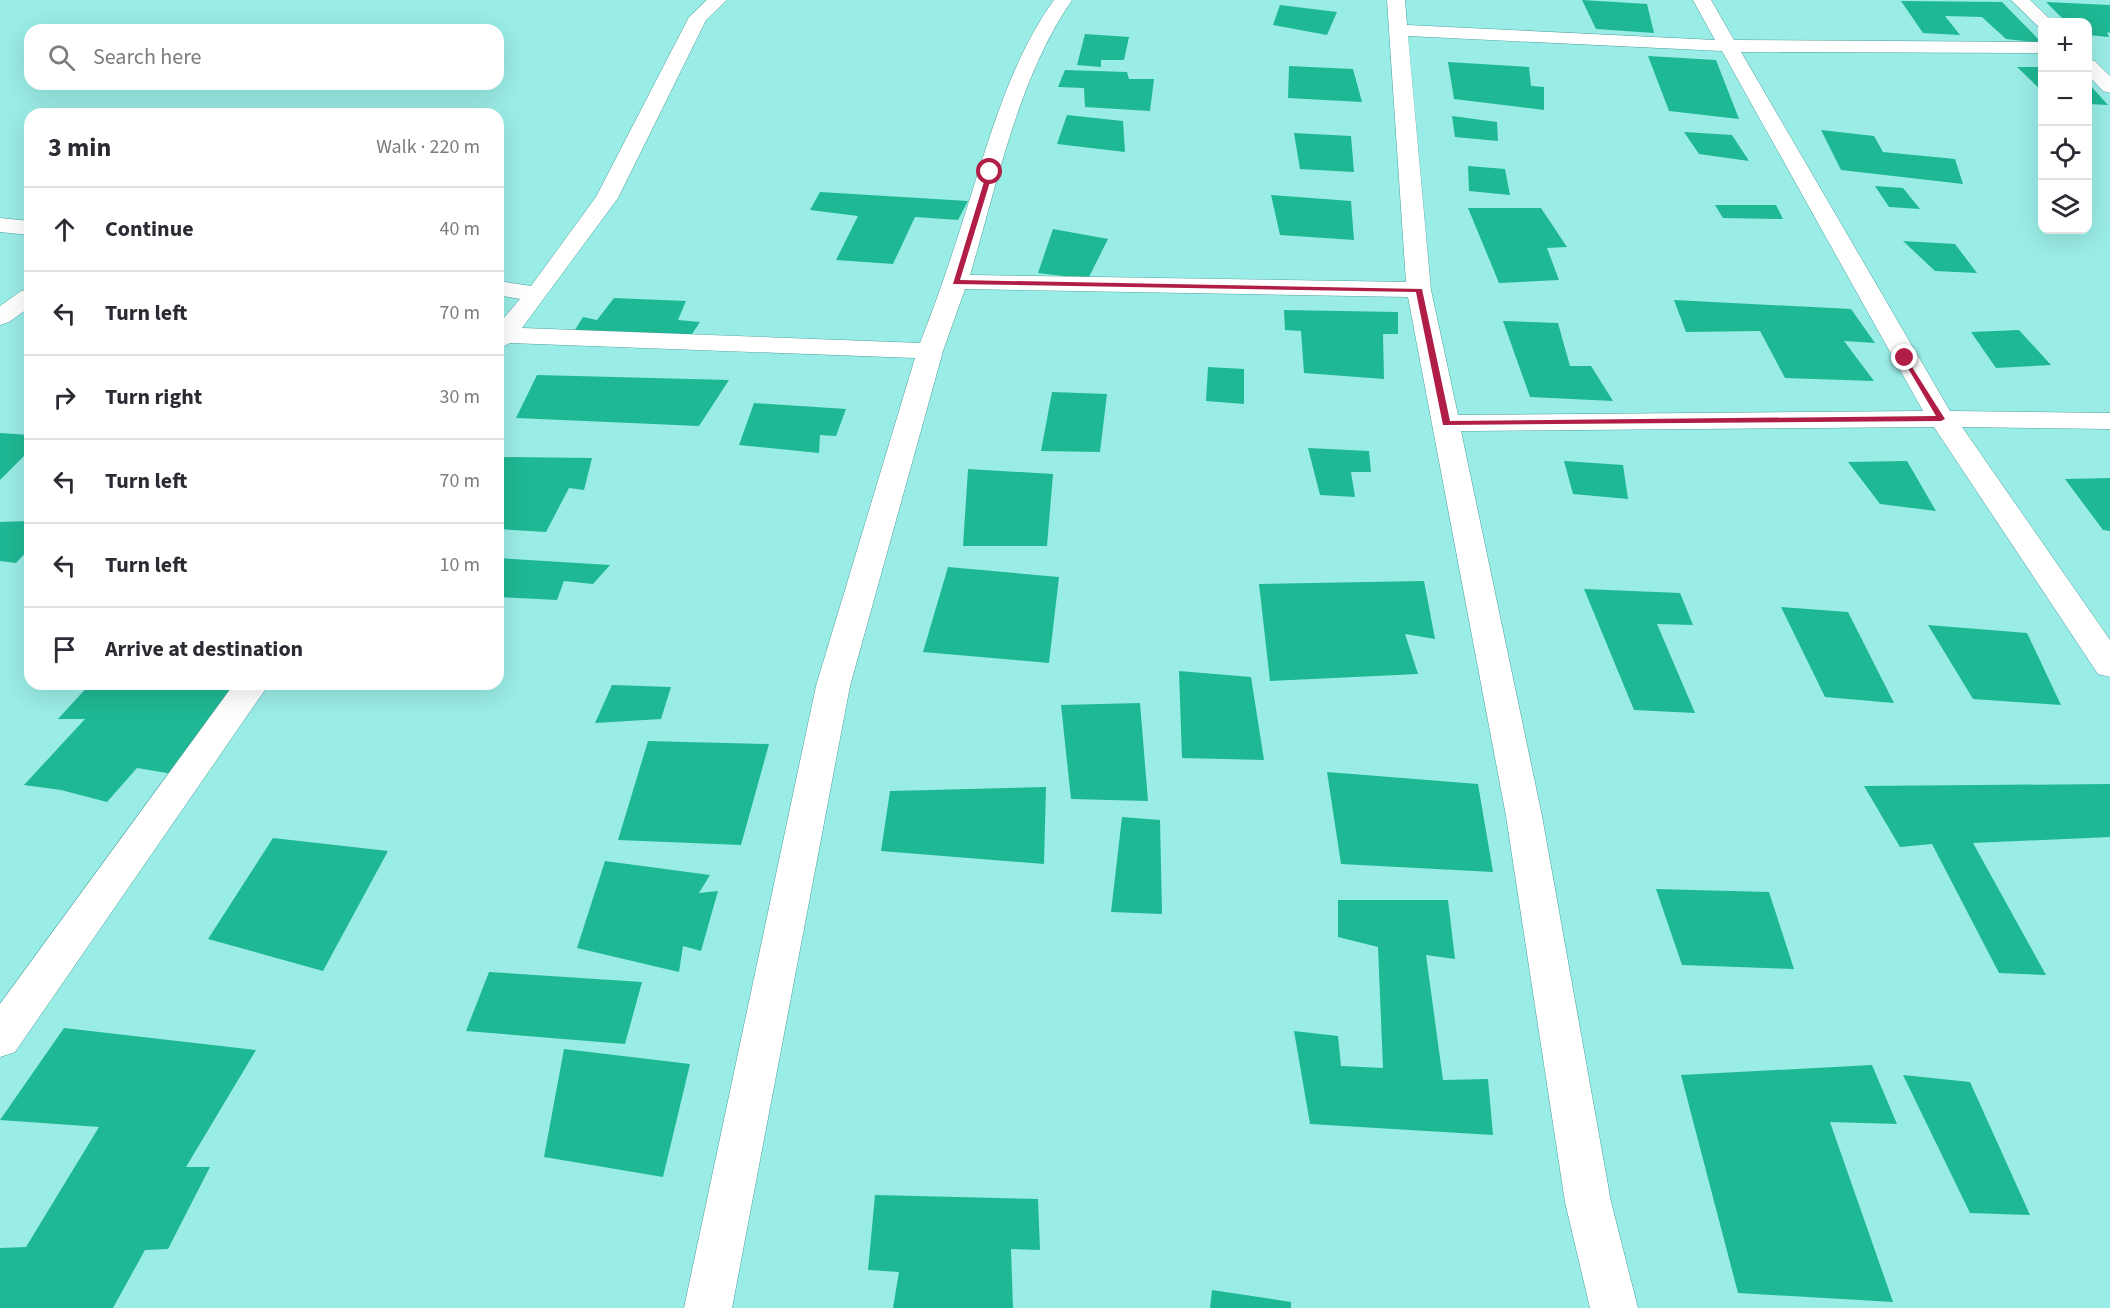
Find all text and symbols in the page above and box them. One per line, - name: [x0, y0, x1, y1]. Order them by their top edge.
- map controls: [2038, 18, 2092, 234]
- button: +: [2038, 18, 2092, 72]
- search box: [24, 24, 504, 90]
- icon: search: [45, 41, 78, 74]
- text: Search here: [93, 41, 201, 73]
- button: −: [2038, 72, 2092, 126]
- button: locate: [2038, 126, 2092, 180]
- text: 3 min: [48, 129, 111, 166]
- text: Walk · 220 m: [376, 133, 480, 161]
- route start: [976, 158, 1002, 184]
- button: layers: [2038, 180, 2092, 234]
- icon: ahead: [48, 213, 81, 246]
- text: Continue: [105, 213, 194, 245]
- text: 40 m: [440, 215, 480, 243]
- icon: left: [48, 297, 81, 330]
- text: Turn left: [105, 297, 187, 329]
- text: 70 m: [440, 299, 480, 327]
- route end: [1891, 344, 1917, 370]
- icon: right: [48, 381, 81, 414]
- text: Turn right: [105, 381, 202, 413]
- text: 30 m: [440, 383, 480, 411]
- icon: left: [48, 465, 81, 498]
- text: Turn left: [105, 465, 187, 497]
- text: 70 m: [440, 467, 480, 495]
- icon: left: [48, 549, 81, 582]
- text: Turn left: [105, 549, 187, 581]
- text: 10 m: [440, 551, 480, 579]
- icon: arrive: [48, 633, 81, 666]
- text: Arrive at destination: [105, 633, 303, 665]

